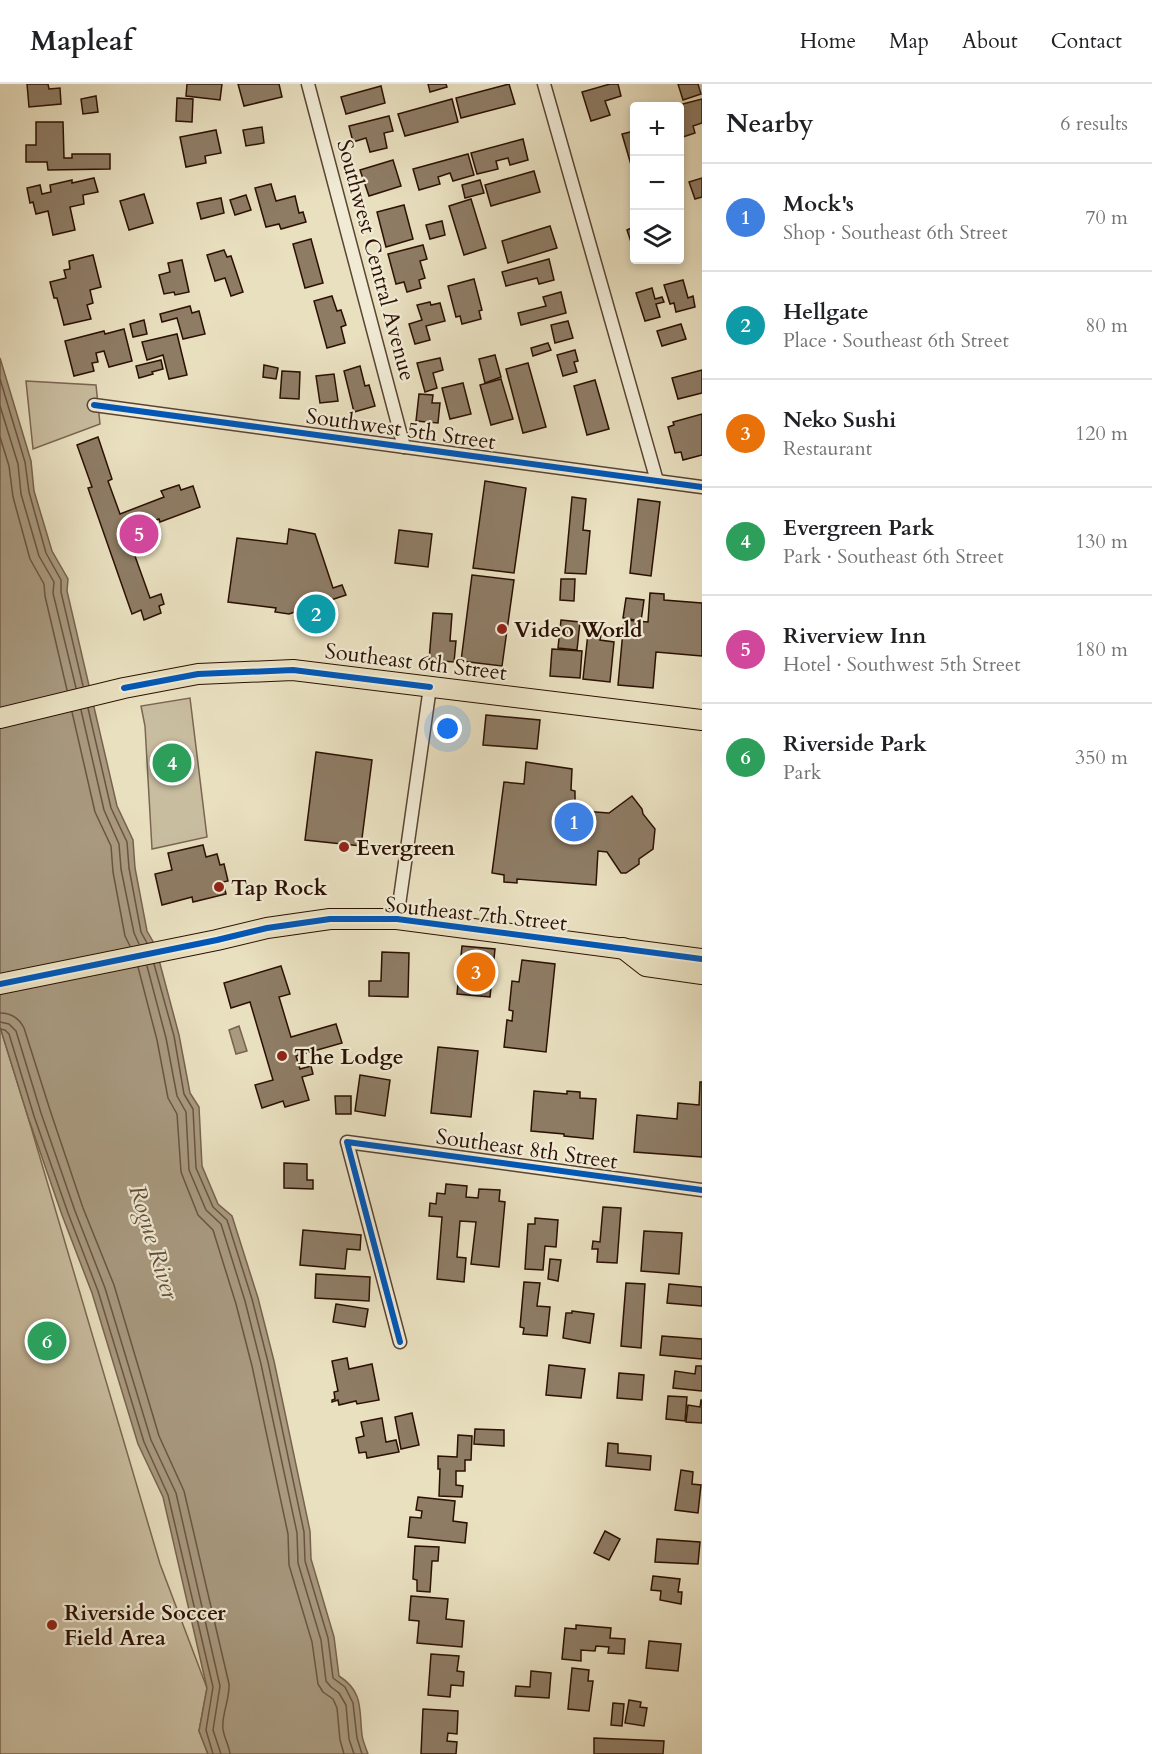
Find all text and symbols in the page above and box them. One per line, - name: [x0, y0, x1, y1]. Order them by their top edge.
- text: Mapleaf: [30, 22, 133, 60]
- text: Home: [800, 27, 856, 56]
- text: Map: [889, 27, 929, 56]
- text: About: [962, 27, 1018, 56]
- text: Contact: [1051, 27, 1122, 56]
- map controls: [630, 102, 684, 264]
- button: +: [630, 102, 684, 156]
- text: Nearby: [726, 106, 814, 141]
- text: 6 results: [1060, 110, 1128, 137]
- street label: Southwest Central Avenue: [329, 136, 423, 384]
- button: −: [630, 156, 684, 210]
- text: Mock's: [783, 189, 854, 219]
- text: 1: [740, 204, 751, 231]
- text: 70 m: [1085, 204, 1128, 231]
- button: layers: [630, 210, 684, 264]
- text: Shop · Southeast 6th Street: [783, 219, 1008, 246]
- text: Hellgate: [783, 297, 869, 327]
- text: 2: [740, 312, 751, 339]
- text: 80 m: [1085, 312, 1128, 339]
- text: Place · Southeast 6th Street: [783, 327, 1009, 354]
- street label: Southwest 5th Street: [304, 401, 498, 457]
- text: Neko Sushi: [783, 405, 896, 435]
- text: 3: [740, 420, 751, 447]
- text: 120 m: [1075, 420, 1128, 447]
- text: Restaurant: [783, 435, 872, 462]
- pin: 5: [120, 512, 158, 556]
- text: Evergreen Park: [783, 513, 934, 543]
- text: 4: [740, 528, 751, 555]
- text: 130 m: [1075, 528, 1128, 555]
- text: Park · Southeast 6th Street: [783, 543, 1004, 570]
- pin: 2: [296, 592, 336, 636]
- place label: Video World: [514, 615, 643, 645]
- text: Riverview Inn: [783, 621, 926, 651]
- marker: Video World: [495, 622, 509, 636]
- street label: Southeast 6th Street: [323, 636, 508, 688]
- text: 5: [740, 636, 751, 663]
- text: 180 m: [1075, 636, 1128, 663]
- text: Hotel · Southwest 5th Street: [783, 651, 1020, 678]
- your location: [433, 714, 462, 743]
- text: Riverside Park: [783, 729, 927, 759]
- pin: 4: [152, 740, 192, 786]
- text: 6: [740, 744, 751, 771]
- text: 350 m: [1075, 744, 1128, 771]
- text: Park: [783, 759, 821, 786]
- pin: 1: [554, 800, 594, 844]
- place label: Evergreen: [356, 833, 455, 863]
- marker: Evergreen: [337, 840, 351, 854]
- place label: Tap Rock: [231, 873, 328, 903]
- marker: Tap Rock: [212, 880, 226, 894]
- street label: Southeast 7th Street: [383, 890, 568, 938]
- pin: 3: [456, 950, 496, 994]
- place label: The Lodge: [294, 1042, 404, 1072]
- marker: The Lodge: [275, 1049, 289, 1063]
- street label: Southeast 8th Street: [434, 1121, 620, 1177]
- water label: Rogue River: [121, 1181, 187, 1304]
- pin: 6: [28, 1318, 66, 1364]
- place label: Riverside Soccer Field Area: [64, 1598, 226, 1653]
- marker: Riverside Soccer Field Area: [45, 1618, 59, 1632]

